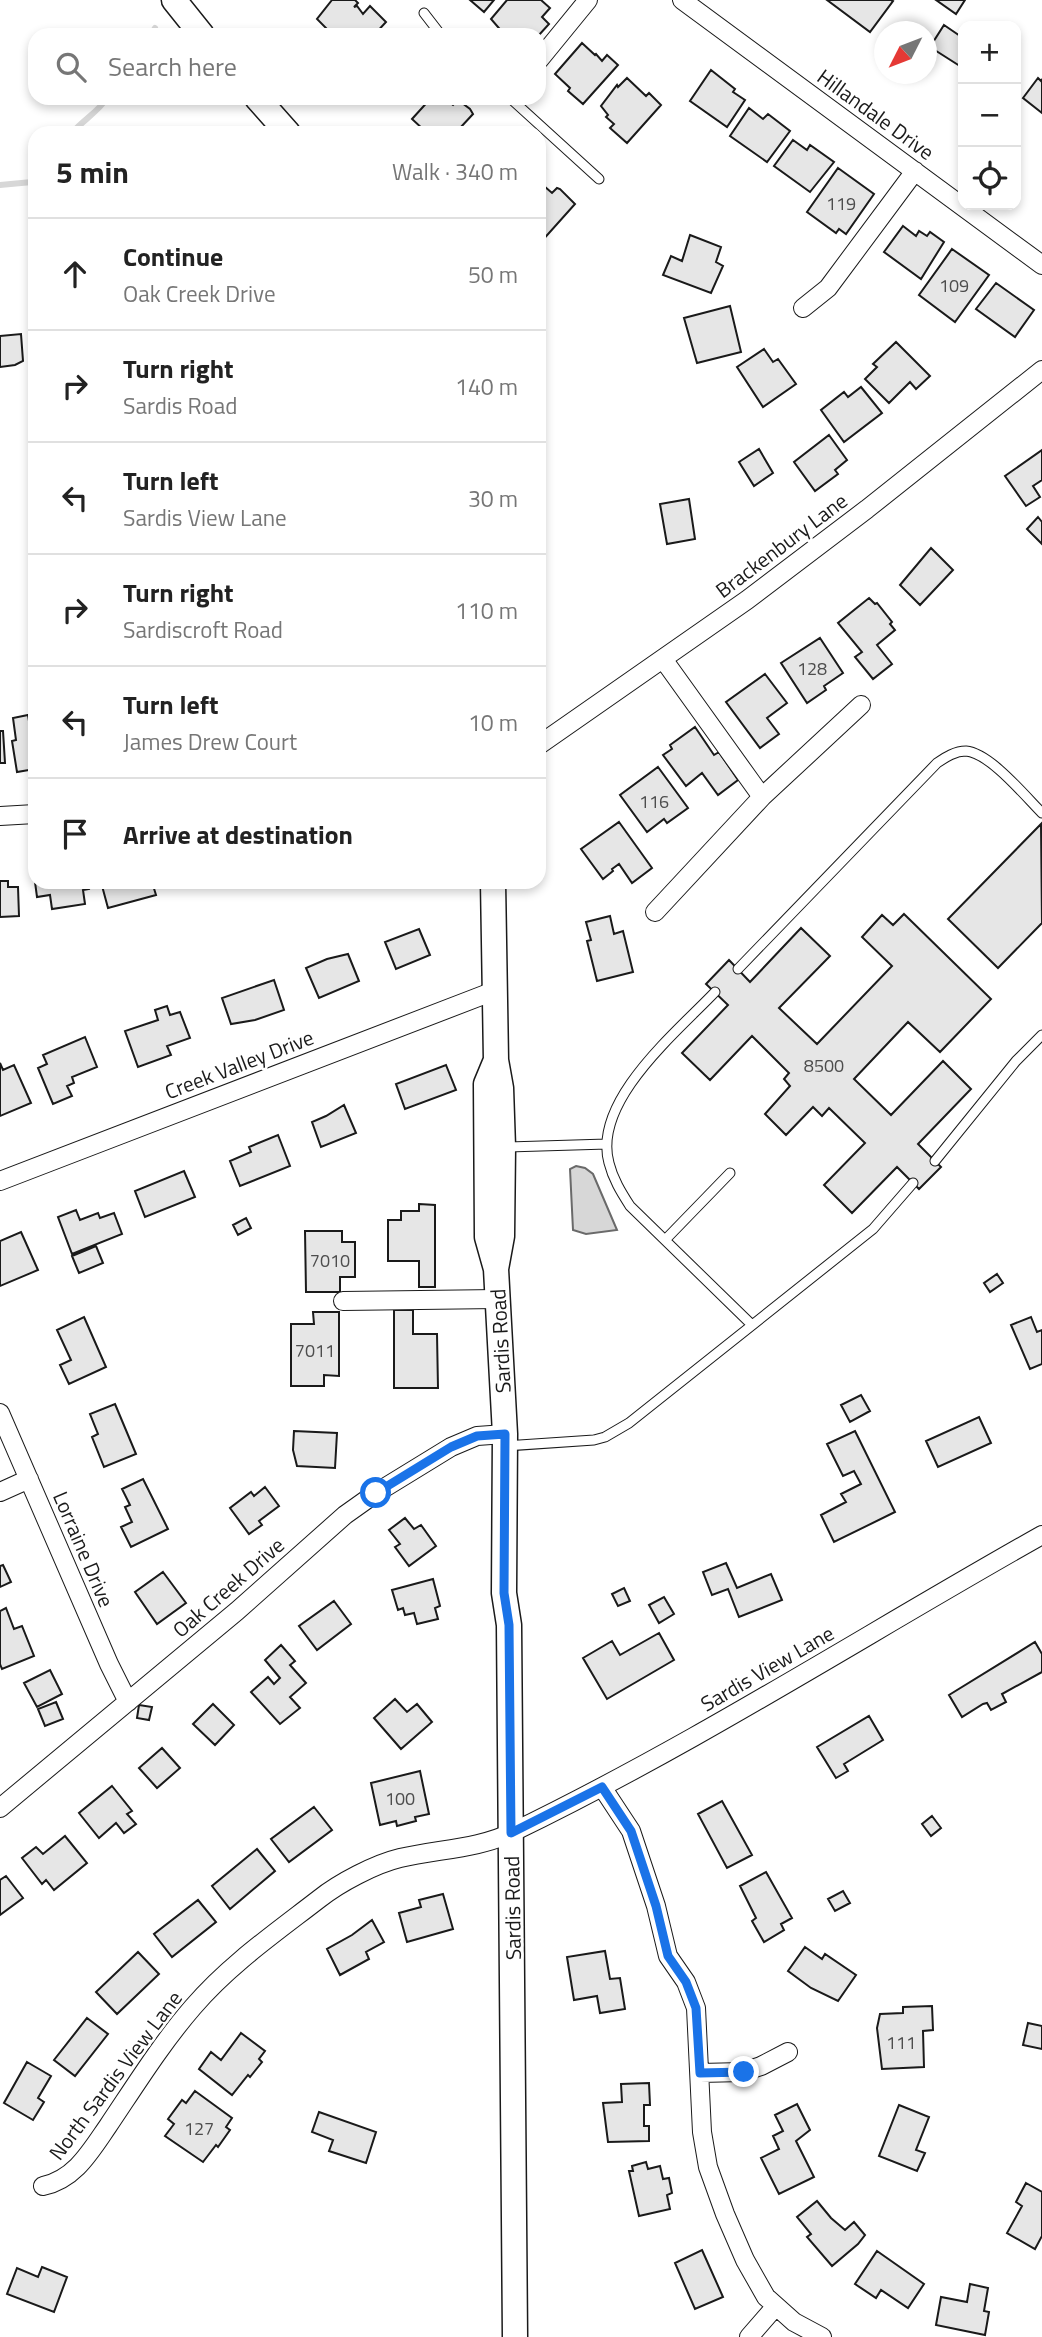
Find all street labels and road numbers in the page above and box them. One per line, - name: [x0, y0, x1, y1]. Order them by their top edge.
- street label: Hillandale Drive: [811, 61, 941, 167]
- street label: Brackenbury Lane: [708, 485, 854, 605]
- street label: Creek Valley Drive: [160, 1021, 318, 1107]
- street label: Sardis Road: [481, 1288, 519, 1394]
- street label: Lorraine Drive: [45, 1486, 123, 1612]
- street label: Oak Creek Drive: [165, 1529, 291, 1645]
- street label: Sardis View Lane: [694, 1617, 840, 1719]
- street label: Sardis Road: [495, 1855, 529, 1961]
- street label: North Sardis View Lane: [41, 1983, 189, 2167]

